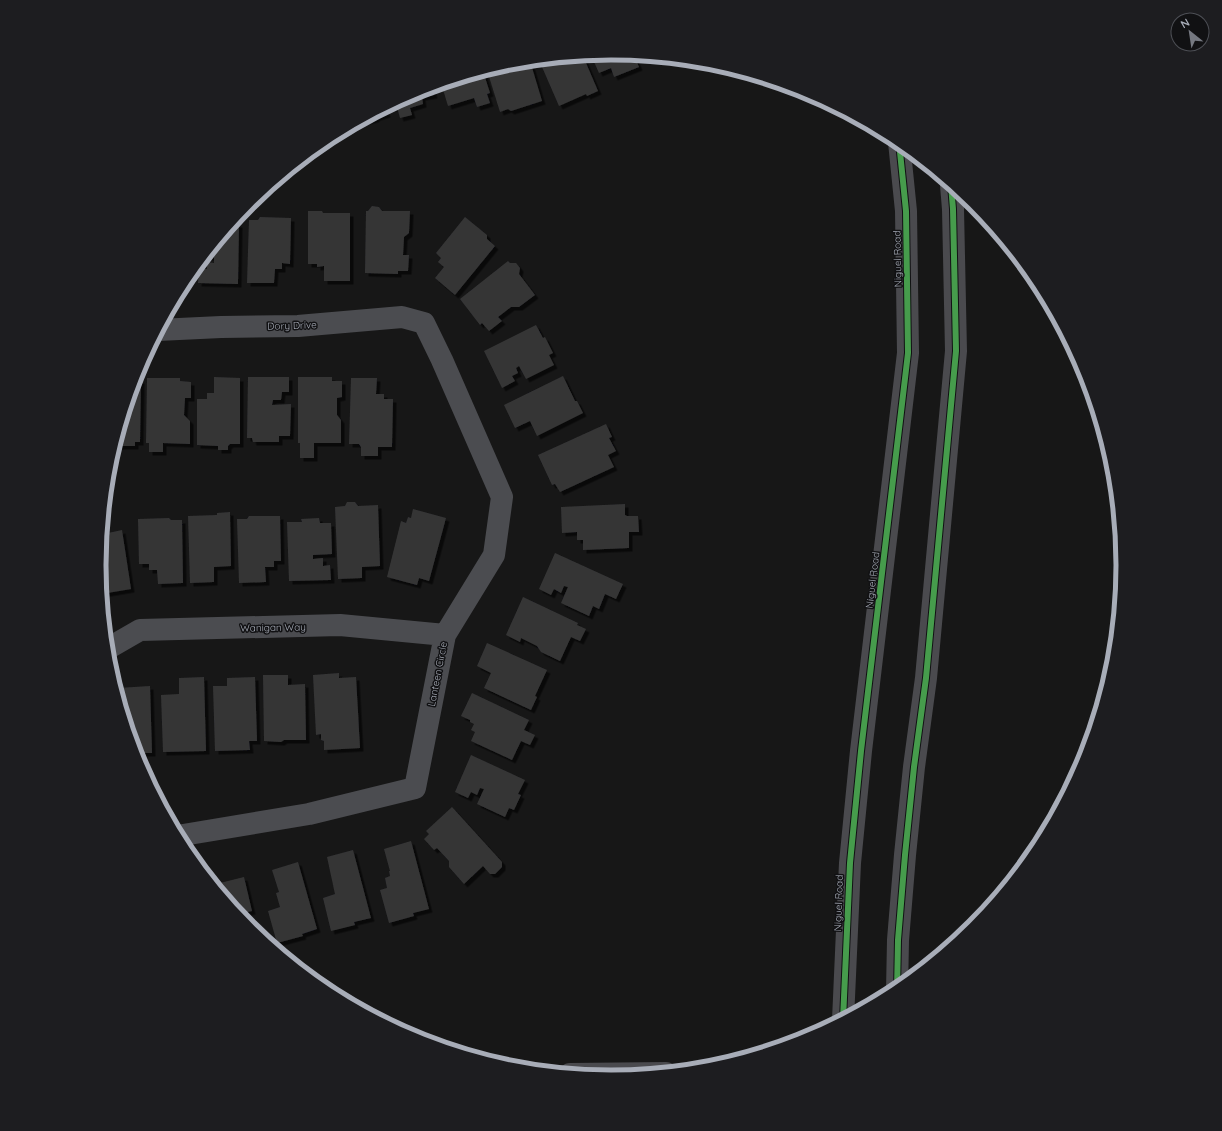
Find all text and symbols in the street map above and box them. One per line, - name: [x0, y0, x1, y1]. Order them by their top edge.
- north arrow: [1170, 12, 1210, 52]
- text: N: [1178, 15, 1192, 31]
- street label: Niguel Road: [891, 230, 904, 287]
- street label: Dory Drive: [267, 318, 317, 333]
- street label: Niguel Road: [863, 551, 882, 609]
- street label: Wanigan Way: [240, 620, 306, 635]
- street label: Lanteen Circle: [425, 640, 450, 708]
- street label: Niguel Road: [831, 874, 846, 932]

